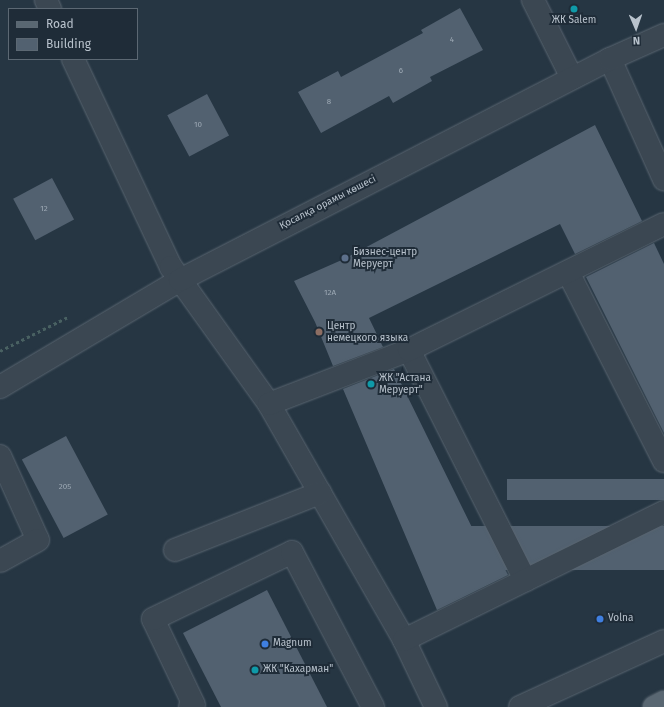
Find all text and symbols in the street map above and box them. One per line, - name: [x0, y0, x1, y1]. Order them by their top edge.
- marker: ЖК Salem: [569, 4, 579, 14]
- legend: [8, 8, 138, 60]
- north arrow: [616, 8, 656, 48]
- place label: ЖК Salem: [552, 15, 596, 27]
- text: Road: [46, 17, 74, 31]
- text: N: [633, 34, 640, 47]
- house number: 4: [450, 35, 454, 45]
- text: Building: [46, 37, 91, 51]
- house number: 6: [399, 66, 403, 76]
- house number: 8: [327, 97, 331, 107]
- house number: 10: [194, 120, 202, 130]
- street label: Қосалқа орамы көшесі: [278, 173, 378, 233]
- house number: 12: [40, 204, 48, 214]
- place label: Бизнес-центр Меруерт: [353, 246, 417, 270]
- marker: Бизнес-центр Меруерт: [340, 253, 350, 263]
- house number: 12А: [324, 288, 336, 298]
- place label: Центр немецкого языка: [327, 320, 408, 344]
- marker: Центр немецкого языка: [314, 327, 324, 337]
- place label: ЖК "Астана Меруерт": [379, 372, 431, 396]
- marker: ЖК "Астана Меруерт": [366, 379, 376, 389]
- house number: 205: [59, 482, 71, 492]
- place label: Volna: [608, 613, 633, 625]
- marker: Volna: [595, 614, 605, 624]
- place label: Magnum: [273, 638, 312, 650]
- marker: Magnum: [260, 639, 270, 649]
- place label: ЖК "Кахарман": [263, 664, 333, 676]
- marker: ЖК "Кахарман": [250, 665, 260, 675]

